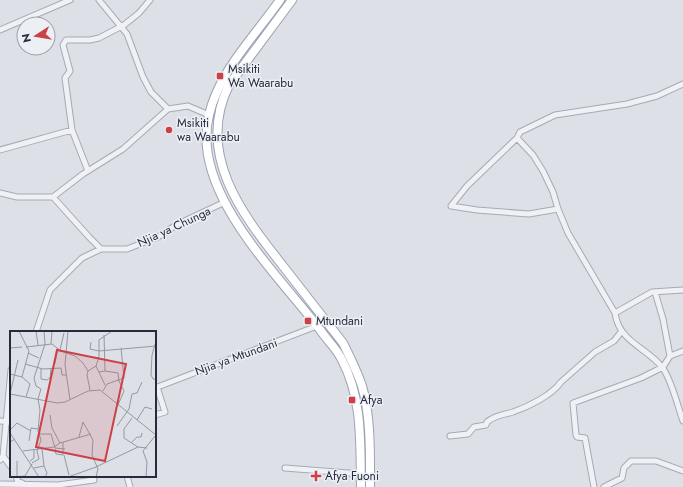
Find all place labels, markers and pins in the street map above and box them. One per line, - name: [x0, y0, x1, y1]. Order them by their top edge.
- place label: Msikiti Wa Waarabu: [228, 60, 293, 92]
- marker: Msikiti Wa Waarabu: [215, 71, 225, 81]
- place label: Msikiti wa Waarabu: [177, 114, 240, 146]
- marker: Msikiti wa Waarabu: [164, 125, 174, 135]
- place label: Mtundani: [316, 312, 363, 330]
- marker: Mtundani: [303, 316, 313, 326]
- place label: Afya: [360, 391, 383, 409]
- marker: Afya: [347, 395, 357, 405]
- place label: Afya Fuoni: [325, 467, 379, 485]
- marker: Afya Fuoni: [310, 470, 322, 482]

